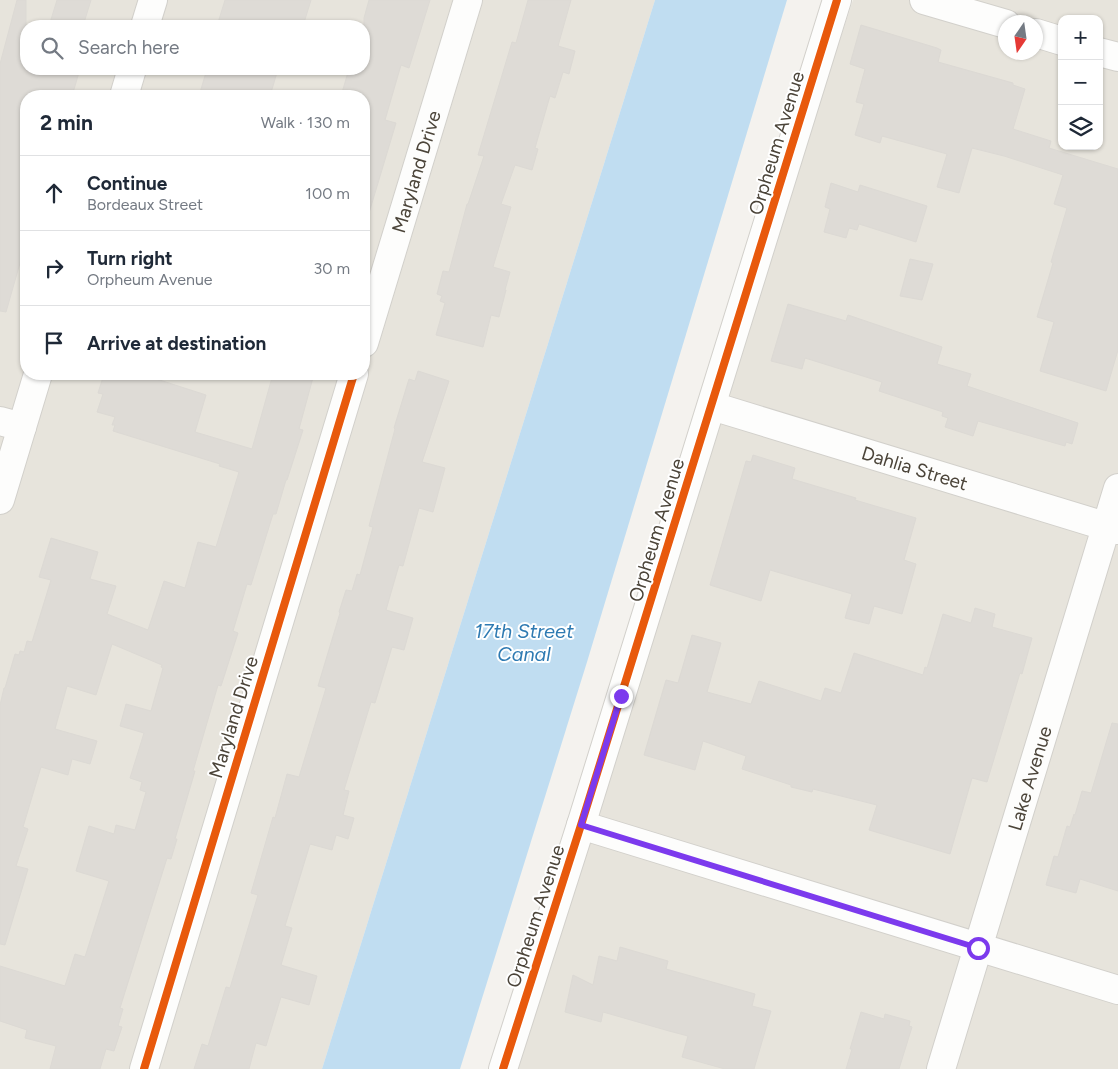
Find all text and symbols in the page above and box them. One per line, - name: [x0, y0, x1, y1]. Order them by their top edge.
- north arrow: [998, 15, 1043, 60]
- map controls: [1058, 15, 1103, 150]
- button: +: [1058, 15, 1103, 60]
- search box: [20, 20, 370, 75]
- icon: search: [38, 34, 66, 62]
- text: Search here: [78, 36, 180, 59]
- button: −: [1058, 60, 1103, 105]
- street label: Orpheum Avenue: [744, 68, 809, 218]
- button: layers: [1058, 105, 1103, 150]
- street label: Maryland Drive: [387, 108, 446, 236]
- text: 2 min: [40, 110, 93, 135]
- text: Walk · 130 m: [261, 113, 350, 132]
- text: Continue: [87, 172, 167, 195]
- icon: ahead: [40, 179, 68, 207]
- text: 100 m: [305, 184, 350, 203]
- text: Bordeaux Street: [87, 195, 203, 214]
- text: Turn right: [87, 247, 173, 270]
- icon: right: [40, 254, 68, 282]
- text: 30 m: [313, 259, 350, 278]
- text: Orpheum Avenue: [87, 270, 213, 289]
- icon: arrive: [40, 329, 68, 357]
- text: Arrive at destination: [87, 332, 266, 355]
- street label: Dahlia Street: [859, 441, 970, 495]
- street label: Orpheum Avenue: [624, 455, 689, 605]
- water label: 17th Street Canal: [474, 619, 574, 666]
- street label: Maryland Drive: [204, 653, 263, 781]
- route end: [610, 685, 633, 708]
- street label: Lake Avenue: [1003, 723, 1057, 833]
- street label: Orpheum Avenue: [502, 842, 569, 991]
- route start: [967, 937, 990, 960]

